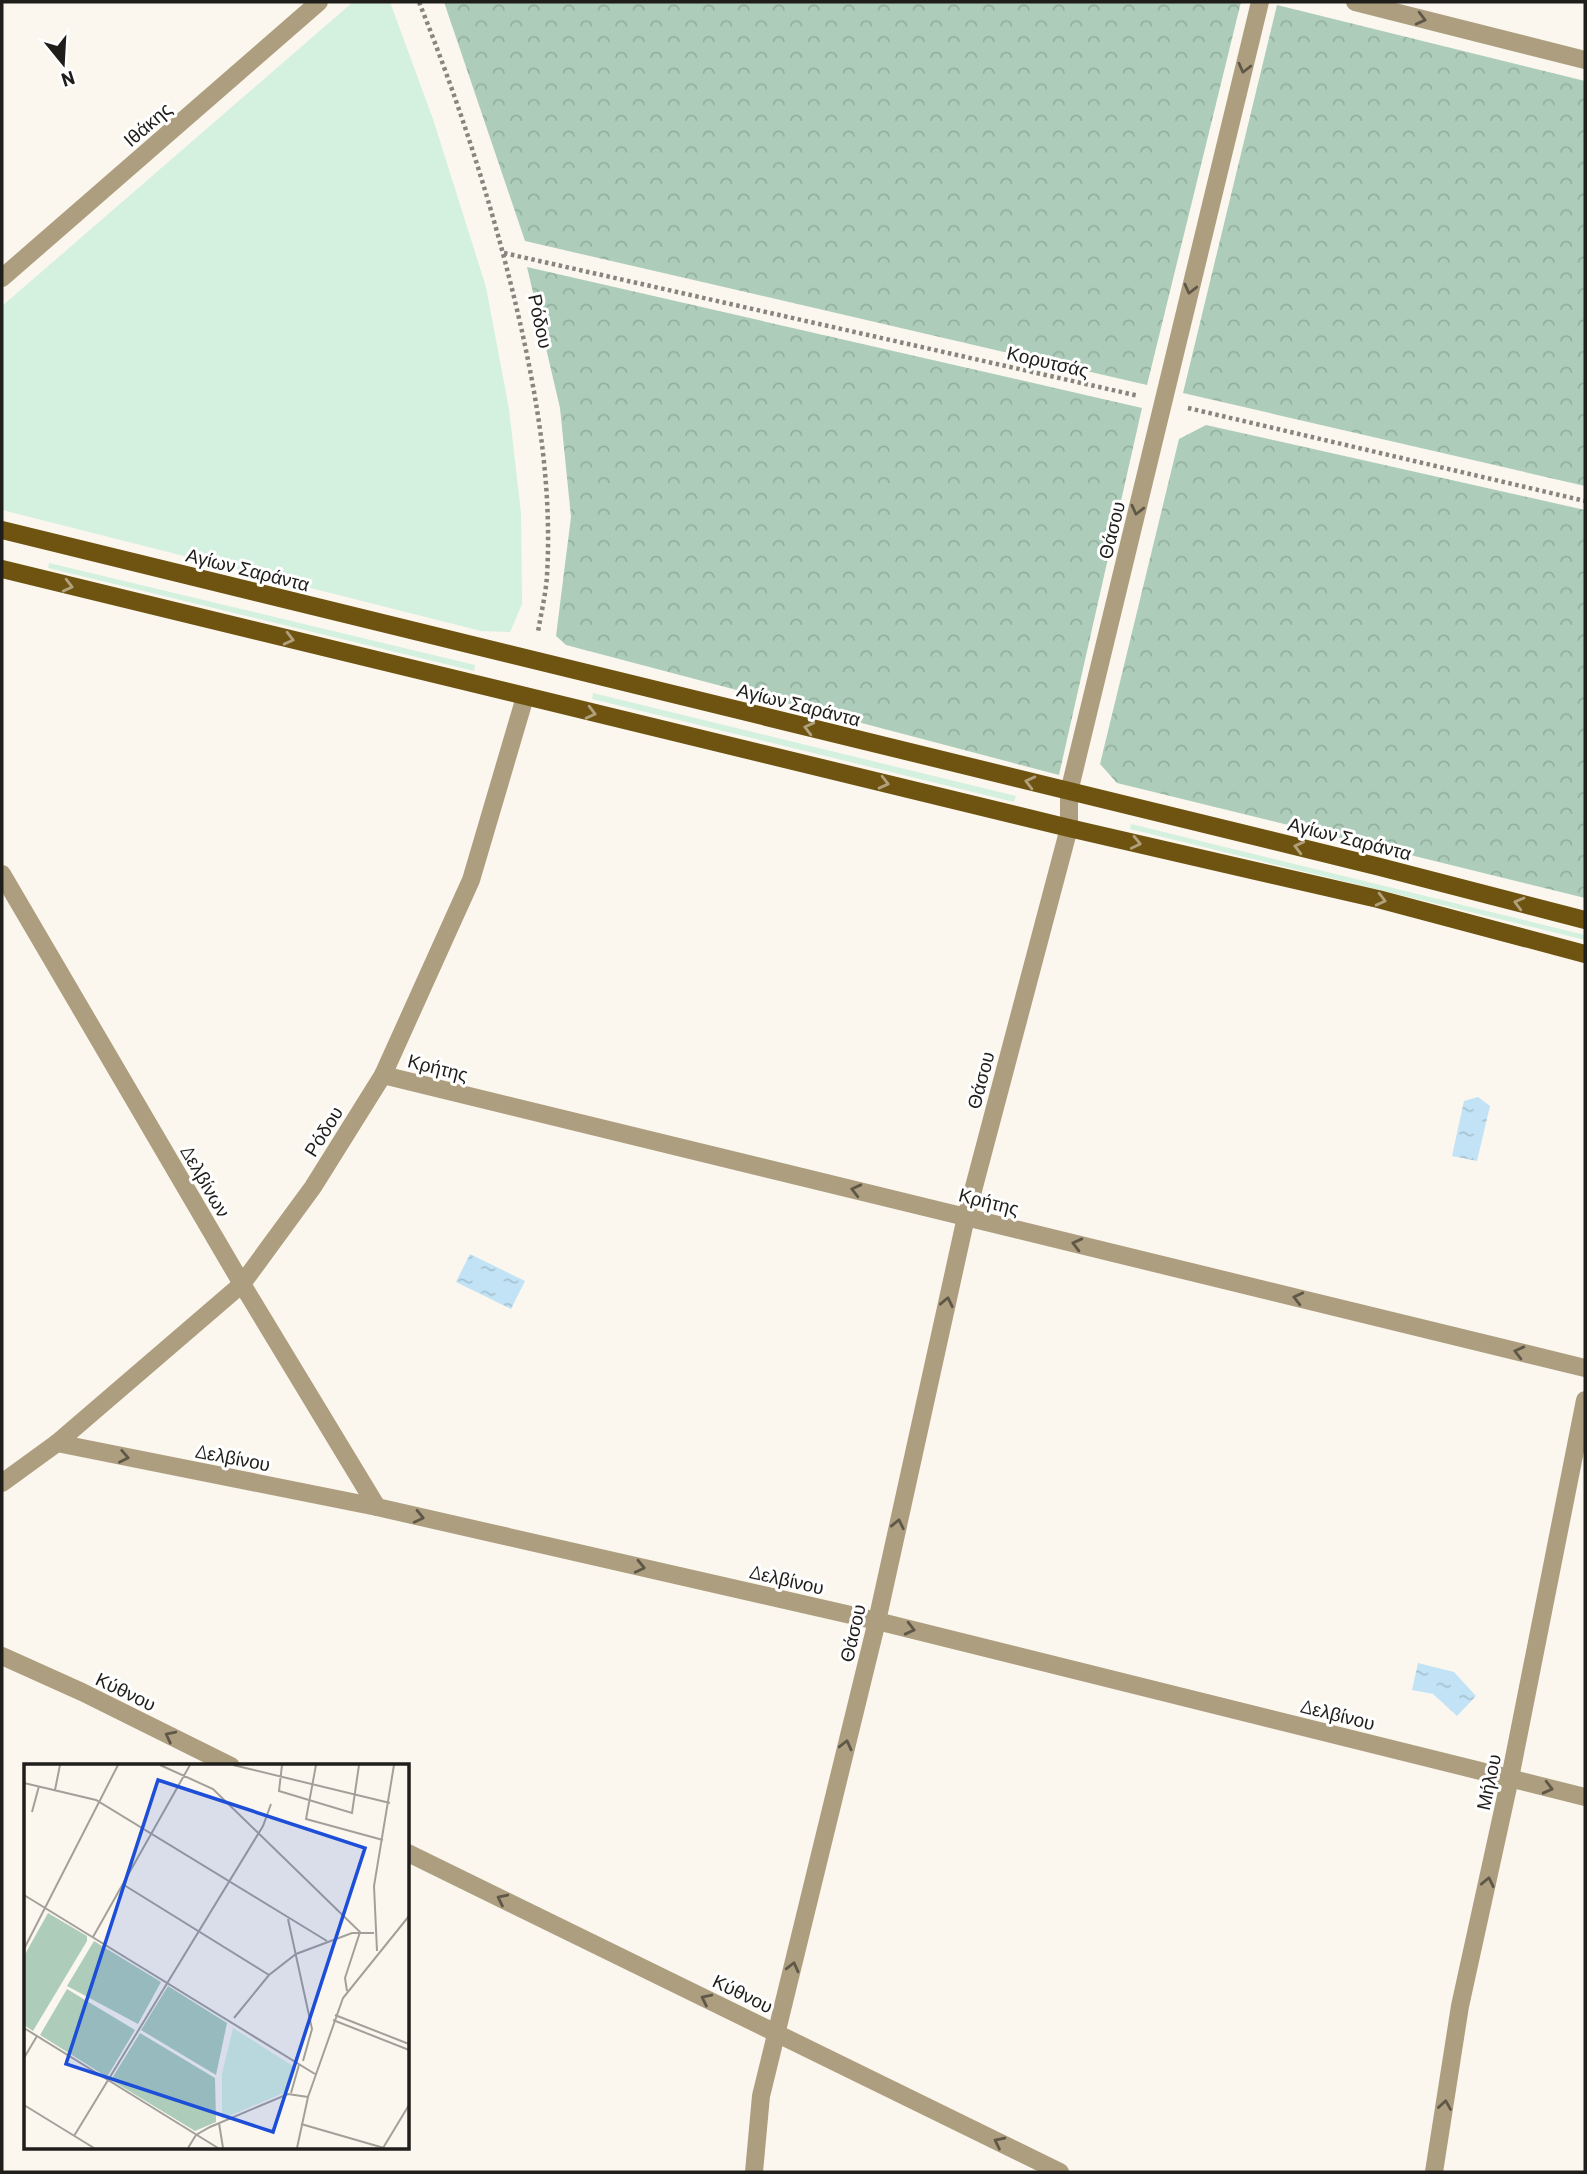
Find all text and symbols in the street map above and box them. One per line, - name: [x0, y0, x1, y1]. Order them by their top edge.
- one-way arrow: [1415, 11, 1427, 25]
- north arrow: [28, 28, 98, 98]
- one-way arrow: [1238, 62, 1252, 74]
- text: N: [59, 67, 78, 93]
- street label: Ιθάκης: [118, 97, 176, 151]
- one-way arrow: [1184, 283, 1198, 295]
- street label: Ρόδου: [524, 292, 558, 350]
- street label: Κορυτσάς: [1005, 340, 1091, 382]
- street label: Θάσου: [1093, 499, 1129, 561]
- one-way arrow: [1131, 504, 1145, 516]
- street label: Αγίων Σαράντα: [184, 543, 312, 595]
- one-way arrow: [62, 577, 74, 592]
- one-way arrow: [283, 631, 295, 645]
- street label: Αγίων Σαράντα: [735, 678, 863, 730]
- one-way arrow: [585, 705, 597, 719]
- one-way arrow: [803, 722, 815, 736]
- one-way arrow: [878, 775, 890, 789]
- one-way arrow: [1024, 776, 1036, 790]
- street label: Αγίων Σαράντα: [1286, 812, 1414, 864]
- one-way arrow: [1130, 835, 1142, 849]
- one-way arrow: [1293, 841, 1305, 855]
- one-way arrow: [1375, 892, 1387, 906]
- one-way arrow: [1513, 897, 1525, 911]
- street label: Κρήτης: [405, 1048, 471, 1086]
- street label: Θάσου: [961, 1049, 999, 1111]
- street label: Ρόδου: [299, 1102, 347, 1160]
- street label: Δελβίνων: [176, 1141, 236, 1221]
- street label: Κρήτης: [956, 1182, 1022, 1220]
- one-way arrow: [850, 1184, 862, 1199]
- one-way arrow: [1071, 1238, 1083, 1252]
- one-way arrow: [1292, 1292, 1304, 1306]
- one-way arrow: [939, 1296, 953, 1308]
- one-way arrow: [1513, 1346, 1525, 1360]
- street label: Δελβίνου: [194, 1438, 272, 1476]
- one-way arrow: [118, 1448, 130, 1463]
- one-way arrow: [413, 1508, 425, 1523]
- one-way arrow: [890, 1518, 904, 1530]
- one-way arrow: [634, 1559, 646, 1573]
- street label: Δελβίνου: [748, 1559, 826, 1599]
- street label: Θάσου: [834, 1602, 870, 1664]
- one-way arrow: [904, 1621, 916, 1635]
- street label: Κύθνου: [92, 1667, 160, 1715]
- street label: Δελβίνου: [1298, 1694, 1378, 1734]
- one-way arrow: [165, 1730, 177, 1744]
- one-way arrow: [838, 1740, 852, 1752]
- street label: Μήλου: [1471, 1752, 1505, 1812]
- inset map: [24, 1764, 410, 2150]
- one-way arrow: [1542, 1780, 1554, 1794]
- one-way arrow: [1479, 1876, 1494, 1888]
- one-way arrow: [497, 1893, 509, 1907]
- one-way arrow: [784, 1961, 799, 1973]
- street label: Κύθνου: [709, 1969, 777, 2017]
- one-way arrow: [701, 1993, 713, 2007]
- one-way arrow: [1437, 2099, 1452, 2111]
- one-way arrow: [994, 2137, 1006, 2151]

